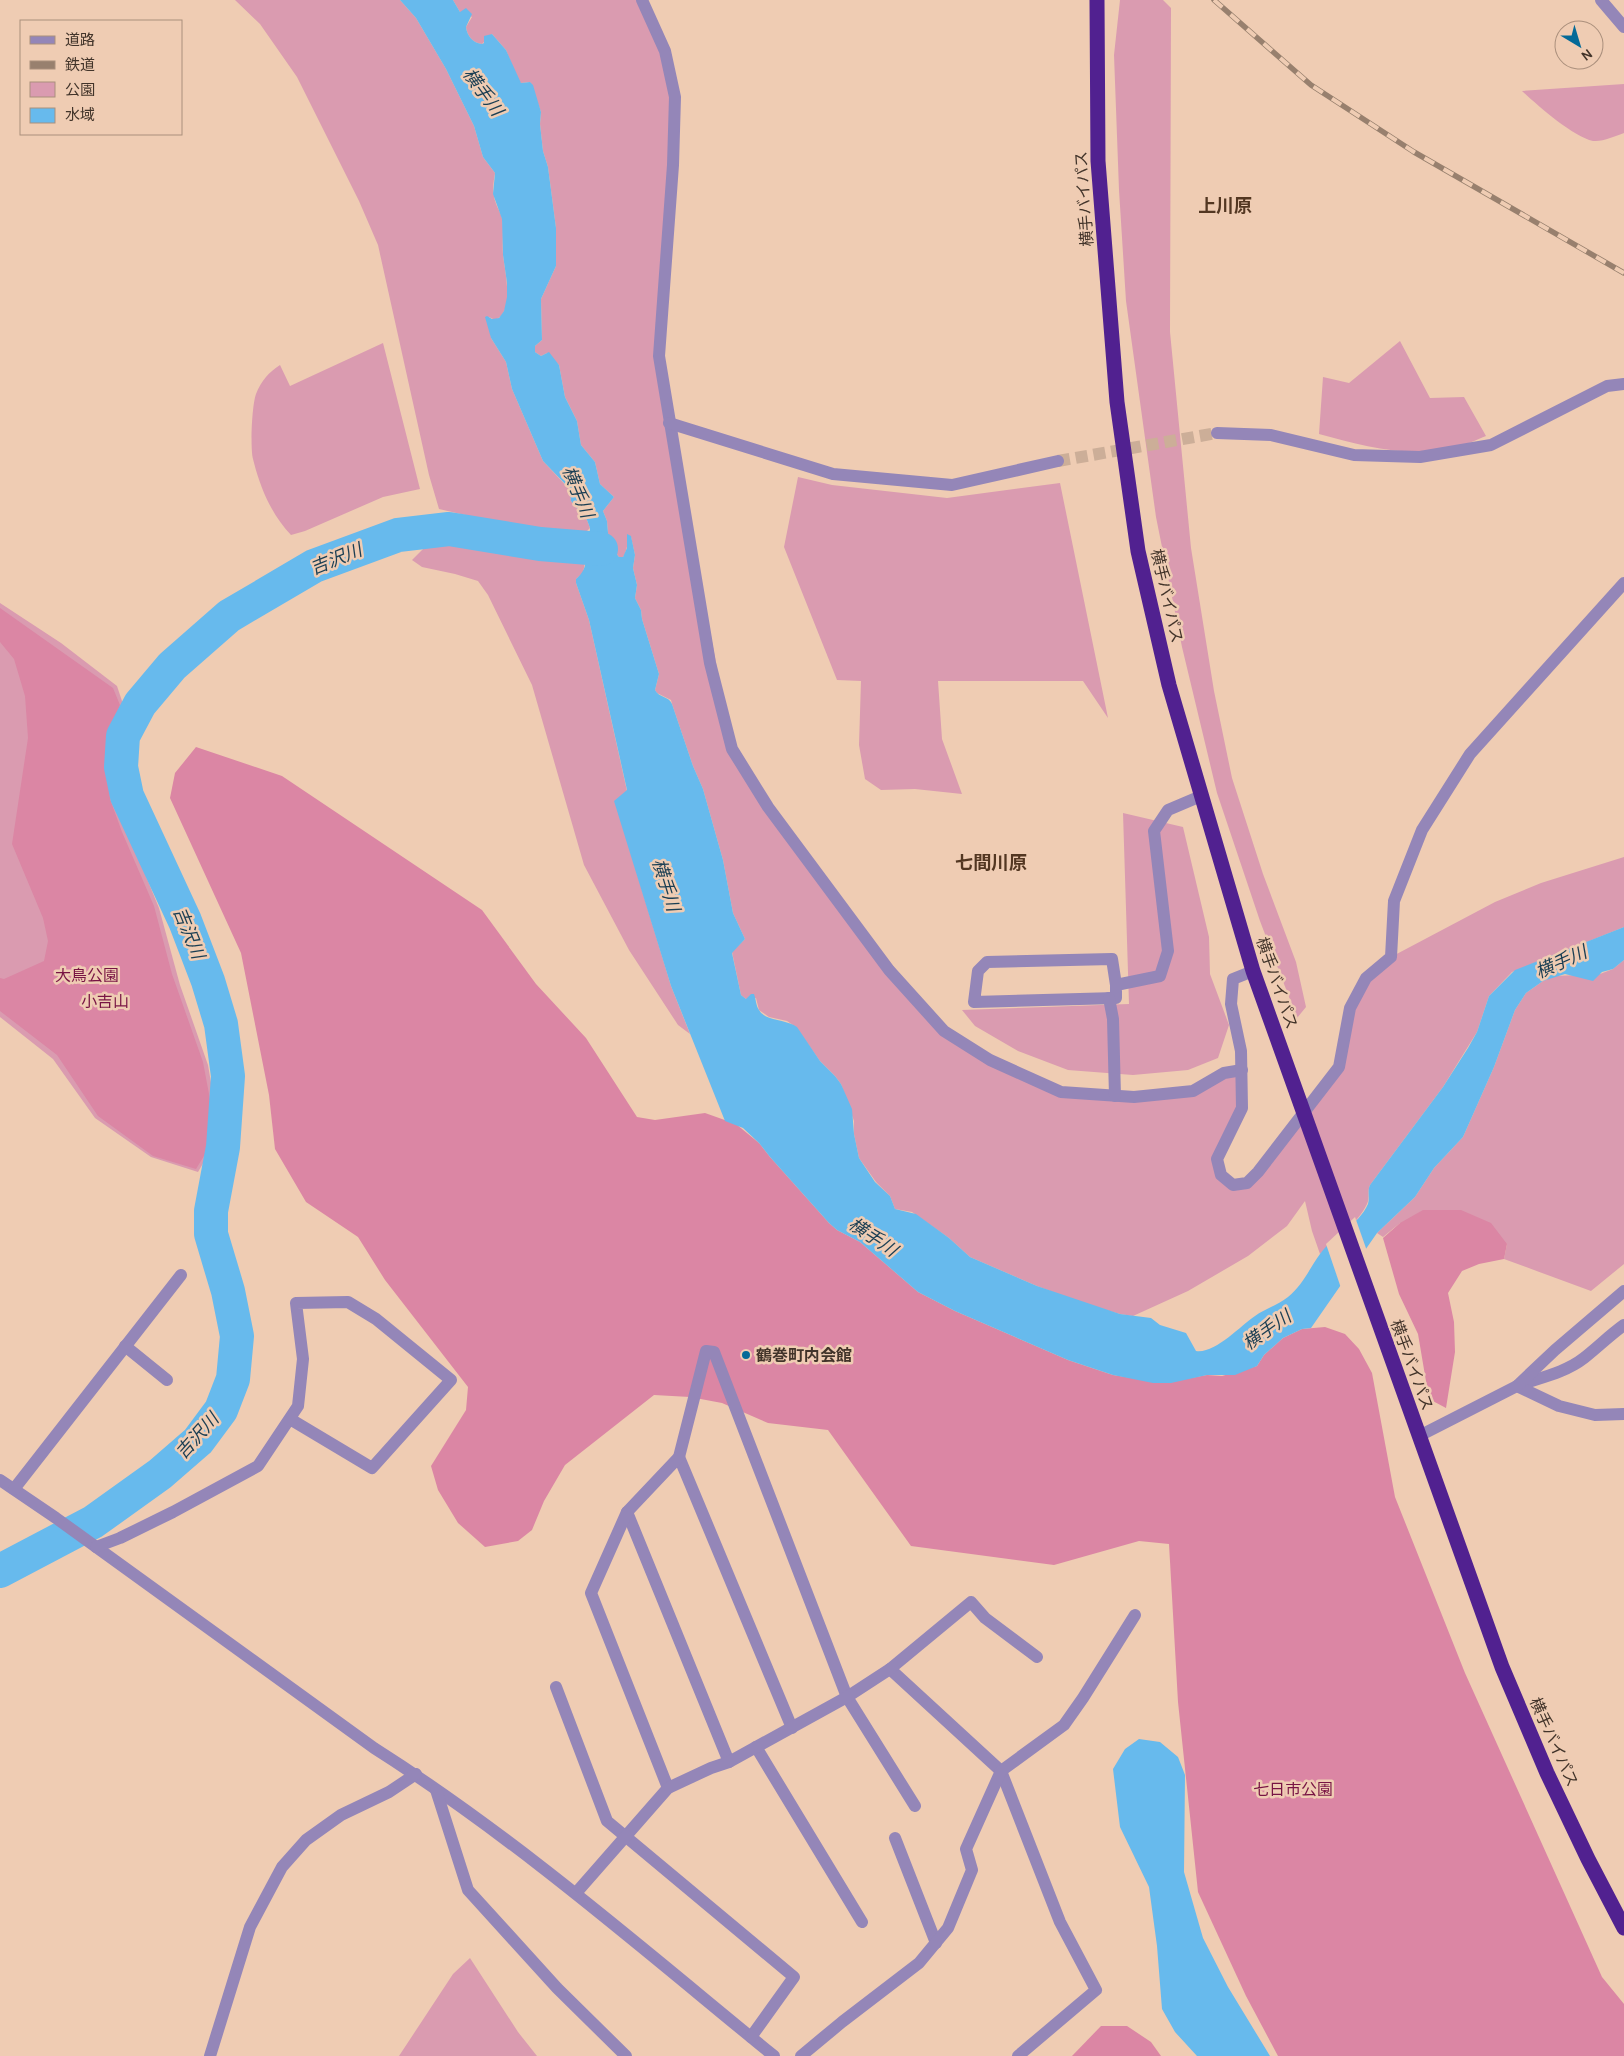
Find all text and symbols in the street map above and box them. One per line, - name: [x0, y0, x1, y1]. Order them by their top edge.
- legend: [20, 20, 182, 135]
- north arrow: [1554, 20, 1604, 70]
- text: 道路: [65, 31, 95, 49]
- text: N: [1578, 45, 1596, 65]
- text: 鉄道: [65, 56, 95, 74]
- water label: 横手川: [458, 64, 509, 122]
- text: 公園: [65, 81, 95, 99]
- text: 水域: [65, 106, 95, 124]
- street label: 横手バイパス: [1071, 151, 1097, 247]
- district label: 上川原: [1198, 195, 1252, 217]
- water label: 横手川: [558, 463, 599, 523]
- water label: 吉沢川: [307, 538, 367, 579]
- street label: 横手バイパス: [1147, 547, 1187, 645]
- district label: 七間川原: [955, 852, 1027, 874]
- water label: 横手川: [648, 856, 685, 916]
- water label: 吉沢川: [169, 904, 210, 964]
- street label: 横手バイパス: [1252, 935, 1302, 1031]
- water label: 横手川: [1532, 940, 1592, 983]
- park label: 大鳥公園: [55, 966, 119, 985]
- park label: 小吉山: [81, 992, 129, 1011]
- water label: 横手川: [844, 1213, 903, 1262]
- water label: 横手川: [1239, 1304, 1297, 1354]
- street label: 横手バイパス: [1387, 1317, 1437, 1413]
- place label: 鶴巻町内会館: [756, 1346, 852, 1365]
- marker: 鶴巻町内会館: [740, 1349, 752, 1361]
- water label: 吉沢川: [171, 1407, 225, 1463]
- street label: 横手バイパス: [1526, 1694, 1582, 1790]
- park label: 七日市公園: [1253, 1780, 1333, 1799]

